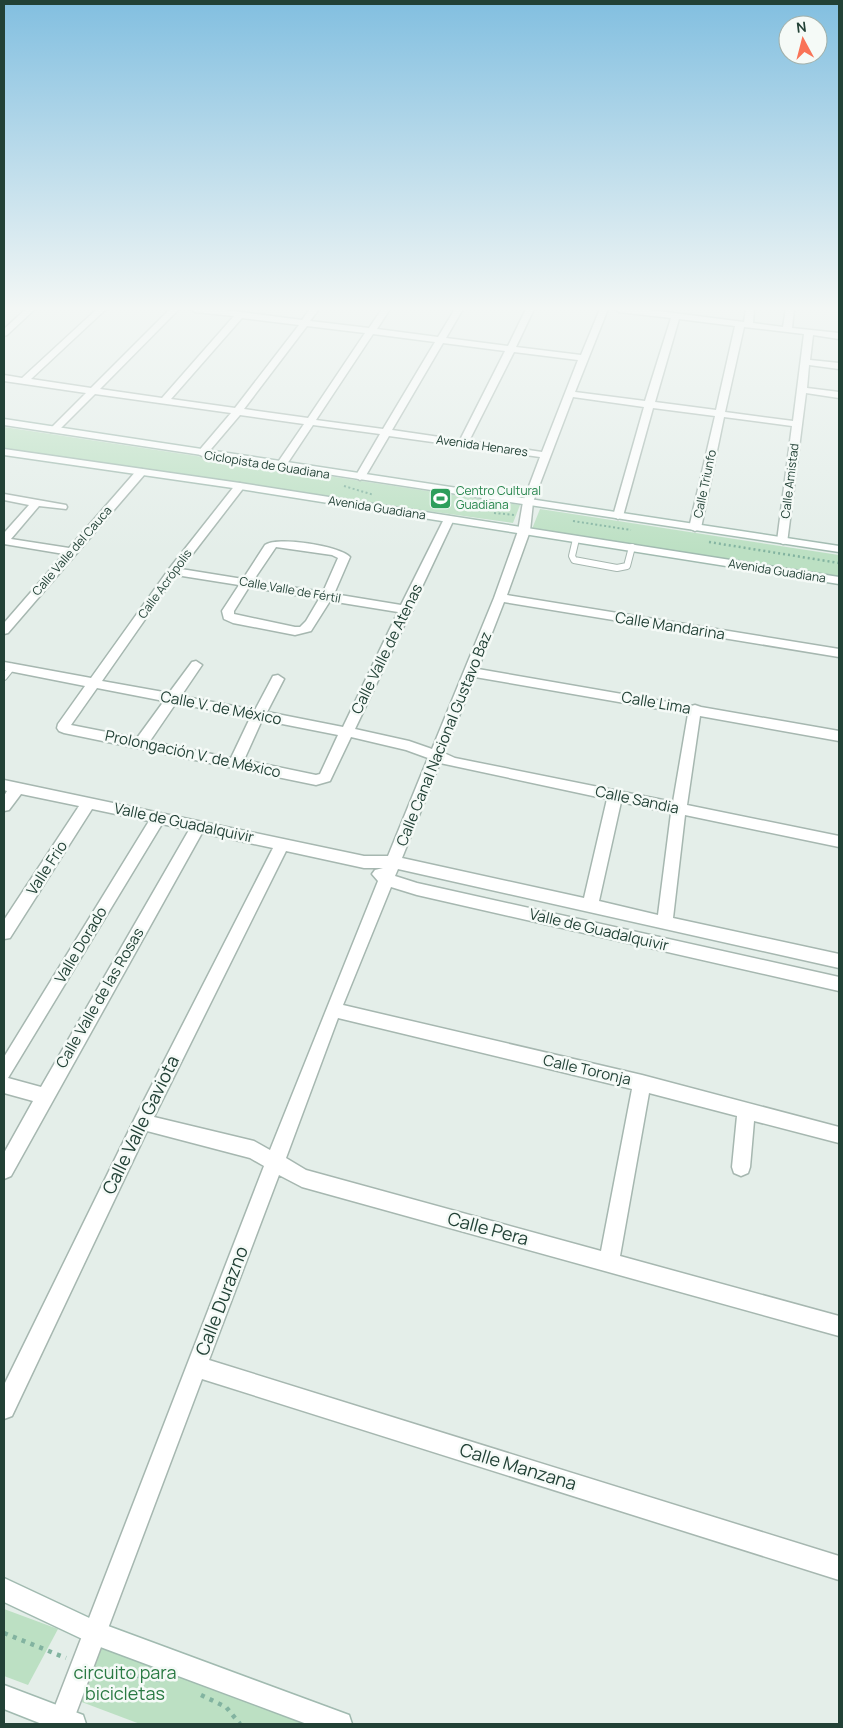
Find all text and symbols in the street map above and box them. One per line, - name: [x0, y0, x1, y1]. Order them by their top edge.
- north arrow: [778, 15, 828, 65]
- text: N: [795, 17, 808, 37]
- street label: Avenida Henares: [435, 431, 529, 460]
- street label: Calle Amistad: [776, 442, 803, 520]
- street label: Ciclopista de Guadiana: [203, 446, 331, 483]
- street label: Calle Triunfo: [689, 448, 720, 520]
- place label: Centro Cultural Guadiana: [456, 482, 541, 513]
- sports icon: Centro Cultural Guadiana: [428, 486, 452, 510]
- street label: Avenida Guadiana: [327, 491, 427, 524]
- street label: Calle Valle del Cauca: [28, 502, 115, 599]
- street label: Calle Acrópolis: [134, 546, 196, 622]
- street label: Avenida Guadiana: [727, 554, 827, 587]
- street label: Calle Valle de Fértil: [238, 572, 342, 607]
- street label: Calle Valle de Atenas: [346, 580, 427, 717]
- street label: Calle Mandarina: [614, 606, 727, 645]
- street label: Calle Canal Nacional Gustavo Baz: [391, 628, 496, 849]
- street label: Calle V. de México: [159, 685, 284, 730]
- street label: Calle Lima: [620, 686, 692, 719]
- street label: Prolongación V. de México: [103, 725, 283, 782]
- street label: Calle Sandia: [593, 780, 681, 819]
- street label: Valle de Guadalquivir: [112, 797, 257, 848]
- street label: Valle Frio: [21, 836, 72, 899]
- street label: Valle Dorado: [50, 903, 112, 987]
- street label: Valle de Guadalquivir: [527, 903, 671, 956]
- street label: Calle Valle de las Rosas: [51, 924, 148, 1072]
- street label: Calle Toronja: [541, 1049, 633, 1090]
- street label: Calle Valle Gaviota: [96, 1051, 184, 1198]
- street label: Calle Pera: [445, 1206, 531, 1250]
- street label: Calle Durazno: [189, 1243, 253, 1359]
- street label: Calle Manzana: [457, 1437, 580, 1495]
- park label: circuito para bicicletas: [74, 1660, 176, 1705]

